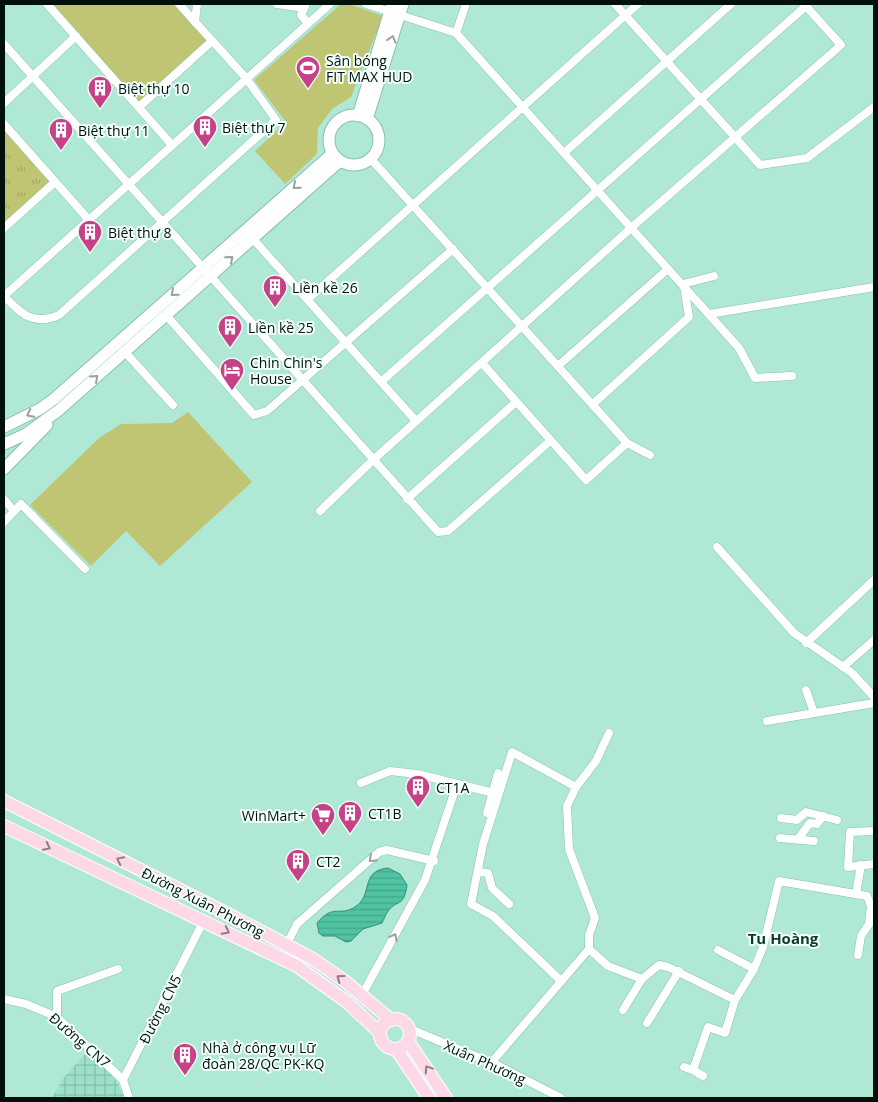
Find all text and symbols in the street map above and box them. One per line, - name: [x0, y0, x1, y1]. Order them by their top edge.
- one-way arrow: [386, 36, 396, 44]
- place label: Sân bóng FIT MAX HUD: [326, 51, 412, 86]
- sports icon: Sân bóng FIT MAX HUD: [295, 55, 321, 89]
- building icon: Biệt thự 10: [87, 75, 113, 109]
- place label: Biệt thự 10: [118, 79, 190, 98]
- building icon: Biệt thự 7: [192, 114, 218, 148]
- building icon: Biệt thự 11: [48, 117, 74, 151]
- place label: Biệt thự 7: [222, 118, 286, 137]
- place label: Biệt thự 11: [78, 121, 150, 140]
- one-way arrow: [292, 180, 301, 189]
- building icon: Biệt thự 8: [77, 219, 103, 253]
- place label: Biệt thự 8: [108, 223, 172, 242]
- one-way arrow: [225, 255, 234, 264]
- building icon: Liền kề 26: [262, 274, 288, 308]
- place label: Liền kề 26: [292, 278, 358, 297]
- one-way arrow: [171, 288, 180, 296]
- building icon: Liền kề 25: [217, 314, 243, 348]
- place label: Liền kề 25: [248, 318, 314, 337]
- place label: Chin Chin's House: [250, 353, 323, 388]
- hotel icon: Chin Chin's House: [219, 357, 245, 391]
- one-way arrow: [90, 375, 99, 384]
- one-way arrow: [26, 408, 35, 418]
- building icon: CT1A: [405, 774, 431, 808]
- place label: CT1A: [436, 778, 470, 797]
- building icon: CT1B: [337, 800, 363, 834]
- supermarket icon: WinMart+: [310, 802, 336, 836]
- place label: CT1B: [368, 804, 402, 823]
- place label: WinMart+: [242, 806, 306, 825]
- one-way arrow: [42, 841, 51, 851]
- building icon: CT2: [285, 848, 311, 882]
- place label: CT2: [316, 852, 341, 871]
- one-way arrow: [368, 853, 377, 862]
- one-way arrow: [116, 856, 125, 866]
- street label: Đường Xuân Phương: [138, 863, 268, 941]
- one-way arrow: [221, 925, 230, 936]
- district label: Tu Hoàng: [748, 928, 819, 948]
- one-way arrow: [388, 933, 398, 942]
- street label: Đường CN5: [134, 971, 186, 1047]
- one-way arrow: [337, 975, 346, 983]
- street label: Đường CN7: [45, 1008, 115, 1072]
- street label: Xuân Phương: [441, 1035, 529, 1089]
- place label: Nhà ở công vụ Lữ đoàn 28/QC PK-KQ: [202, 1038, 325, 1073]
- building icon: Nhà ở công vụ Lữ đoàn 28/QC PK-KQ: [172, 1042, 198, 1076]
- one-way arrow: [425, 1065, 434, 1075]

